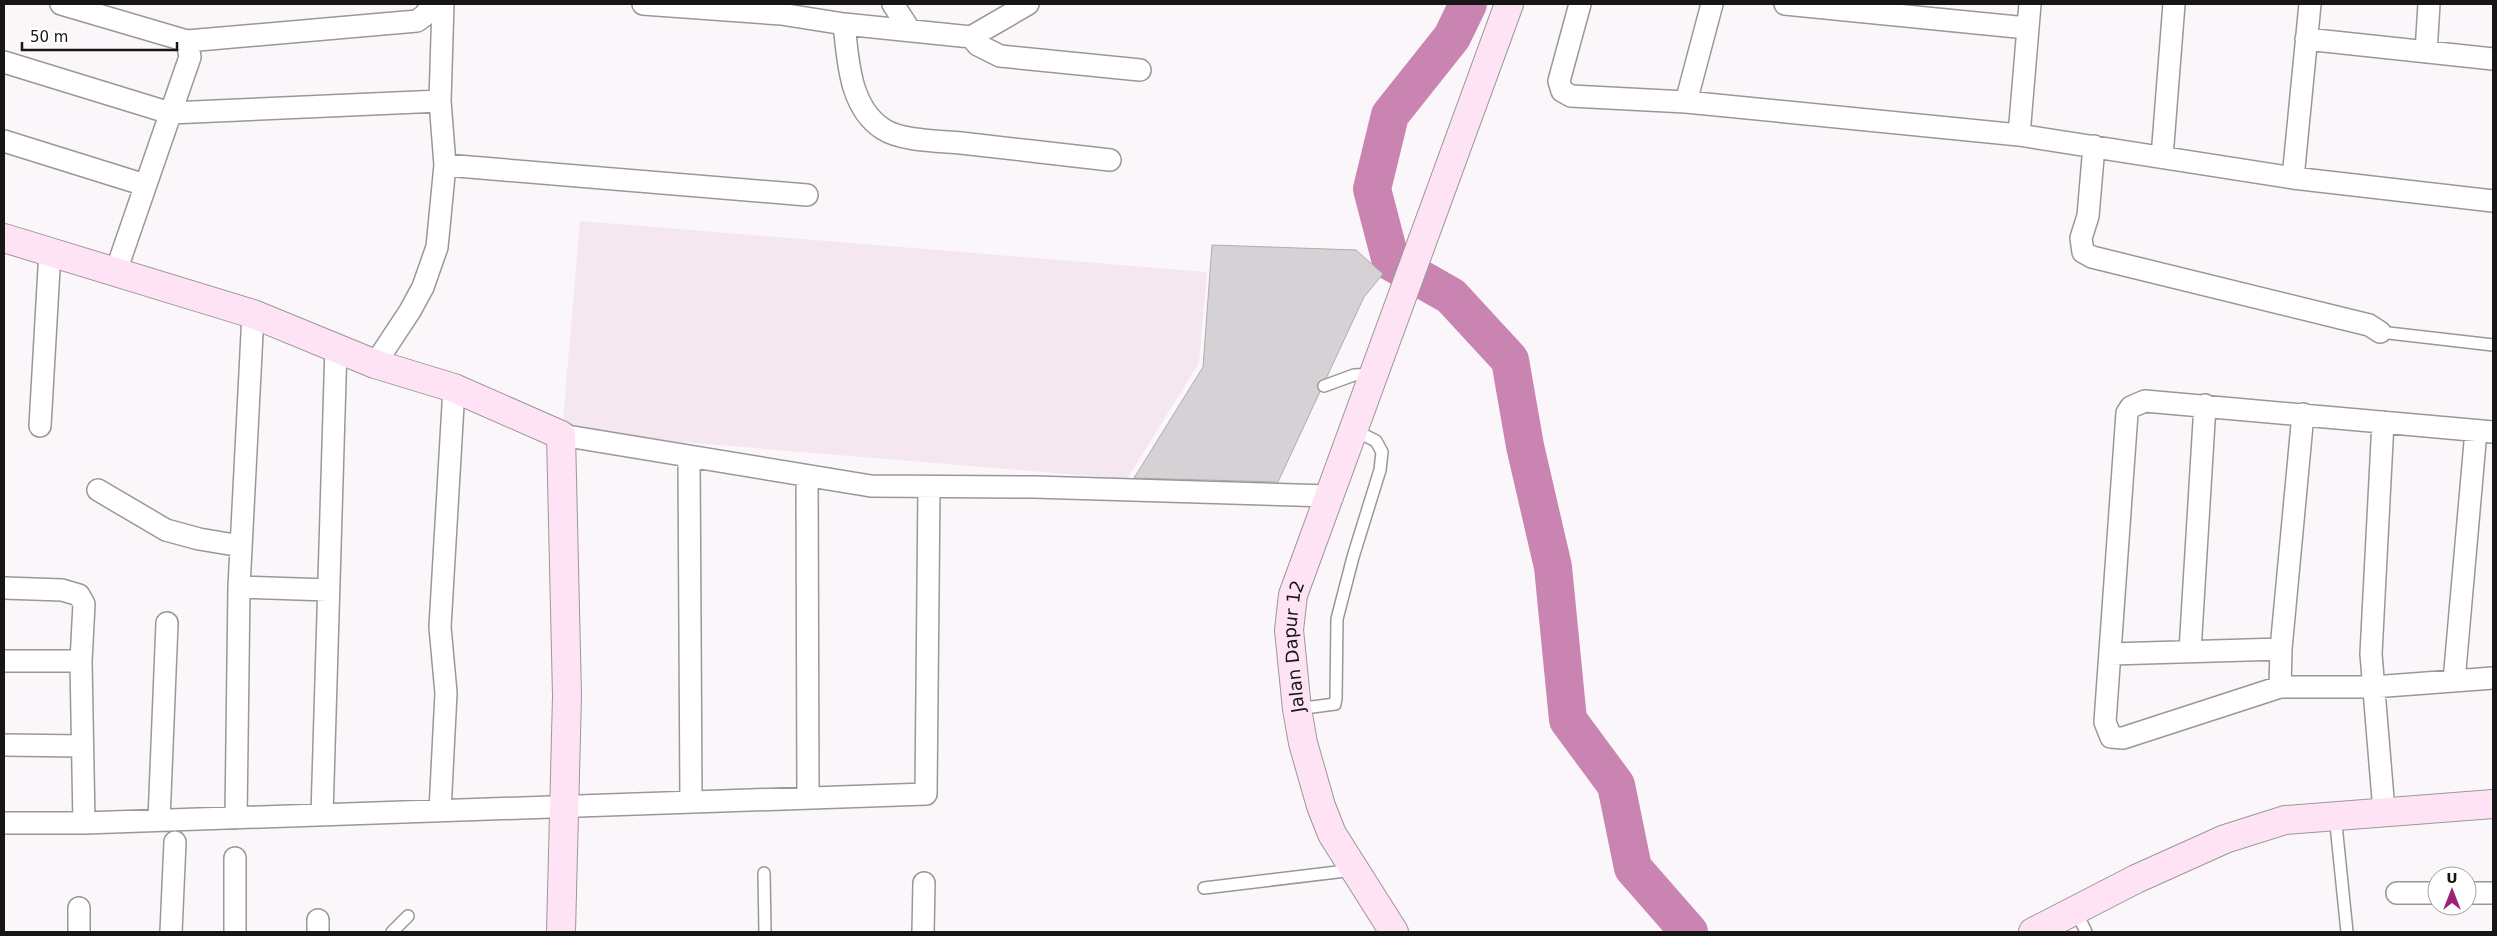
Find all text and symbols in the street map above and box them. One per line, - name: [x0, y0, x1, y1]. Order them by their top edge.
- scale bar: [22, 20, 178, 52]
- text: 50 m: [30, 28, 68, 46]
- street label: Jalan Dapur 12: [1278, 577, 1308, 716]
- north arrow: [2427, 866, 2477, 916]
- text: U: [2446, 870, 2458, 886]

